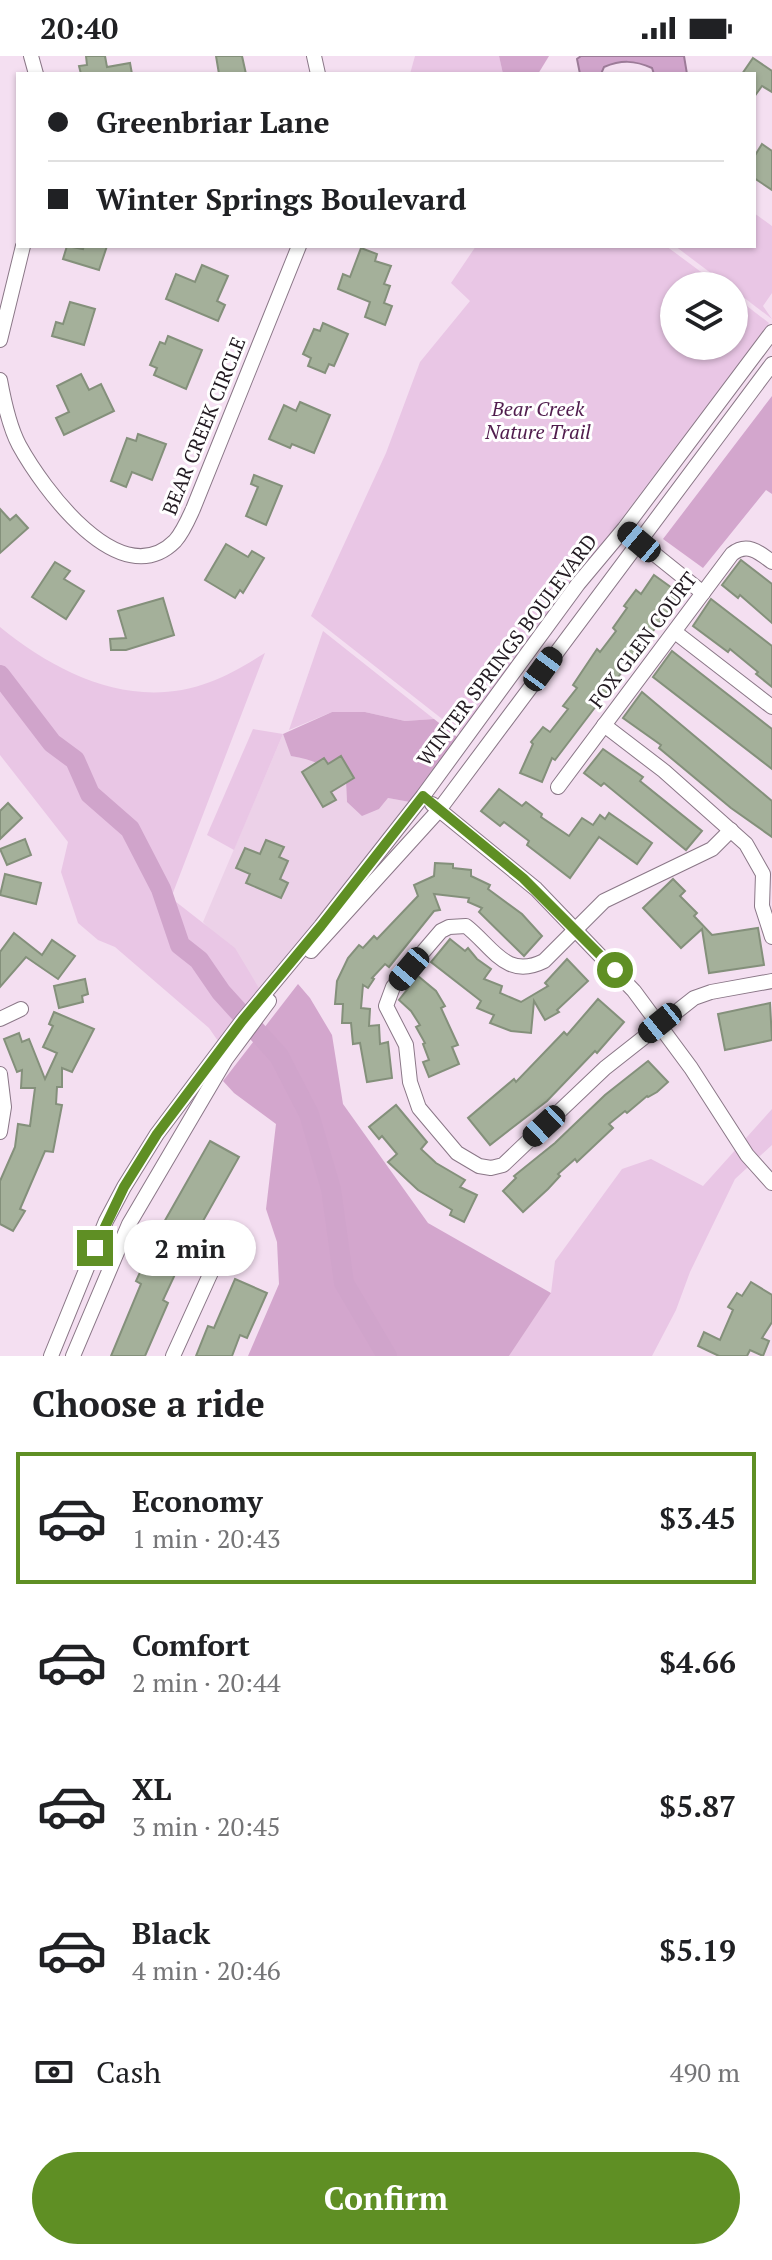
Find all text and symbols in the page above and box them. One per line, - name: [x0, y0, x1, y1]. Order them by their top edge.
- text: 20:40: [40, 8, 118, 48]
- text: Greenbriar Lane: [96, 102, 330, 142]
- text: Winter Springs Boulevard: [96, 179, 466, 219]
- map controls: [660, 272, 748, 360]
- button: layers: [660, 272, 748, 360]
- street label: BEAR CREEK CIRCLE: [156, 333, 252, 519]
- park label: Bear Creek Nature Trail: [484, 395, 591, 445]
- car: [613, 517, 665, 567]
- street label: WINTER SPRINGS BOULEVARD: [410, 528, 603, 771]
- street label: FOX GLEN COURT: [582, 566, 703, 713]
- car: [519, 643, 567, 695]
- car: [384, 943, 434, 995]
- route start: [597, 952, 633, 988]
- car: [634, 999, 686, 1047]
- car: [518, 1101, 570, 1151]
- callout: 2 min: [123, 1220, 255, 1276]
- route end: [77, 1230, 113, 1266]
- text: 2 min: [154, 1231, 226, 1265]
- text: Choose a ride: [32, 1380, 265, 1427]
- text: Economy: [132, 1481, 263, 1521]
- icon: car: [36, 1482, 108, 1554]
- text: $3.45: [659, 1498, 736, 1538]
- text: 1 min · 20:43: [132, 1521, 281, 1555]
- text: Comfort: [132, 1625, 250, 1665]
- icon: car: [36, 1626, 108, 1698]
- text: $4.66: [659, 1642, 736, 1682]
- text: 2 min · 20:44: [132, 1665, 281, 1699]
- text: XL: [132, 1769, 171, 1809]
- icon: car: [36, 1770, 108, 1842]
- text: $5.87: [659, 1786, 736, 1826]
- text: 3 min · 20:45: [132, 1809, 281, 1843]
- text: Black: [132, 1913, 210, 1953]
- icon: car: [36, 1914, 108, 1986]
- text: $5.19: [659, 1930, 736, 1970]
- text: 4 min · 20:46: [132, 1953, 281, 1987]
- icon: cash: [32, 2050, 76, 2094]
- text: Cash: [96, 2052, 161, 2092]
- text: 490 m: [670, 2055, 740, 2089]
- button: Confirm: [32, 2152, 740, 2244]

